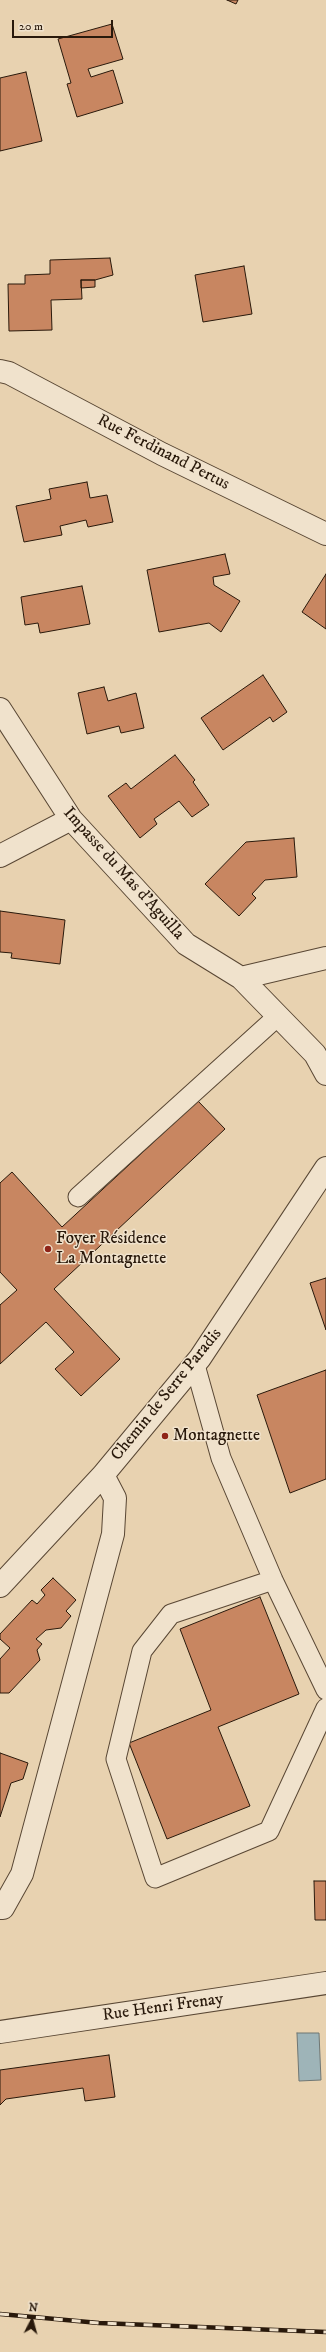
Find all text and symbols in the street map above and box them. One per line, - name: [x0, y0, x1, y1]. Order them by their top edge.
- scale bar: [14, 12, 115, 38]
- text: 20 m: [19, 19, 43, 34]
- street label: Rue Ferdinand Pertus: [93, 411, 233, 495]
- street label: Impasse du Mas d'Aguilla: [58, 803, 188, 945]
- place label: Foyer Résidence La Montagnette: [56, 1229, 166, 1269]
- marker: Foyer Résidence La Montagnette: [43, 1244, 53, 1254]
- street label: Chemin de Serre Paradis: [107, 1325, 227, 1465]
- place label: Montagnette: [173, 1426, 260, 1446]
- marker: Montagnette: [160, 1431, 170, 1441]
- street label: Rue Henri Frenay: [101, 1989, 225, 2027]
- north arrow: [12, 2300, 52, 2340]
- text: N: [28, 2301, 38, 2315]

